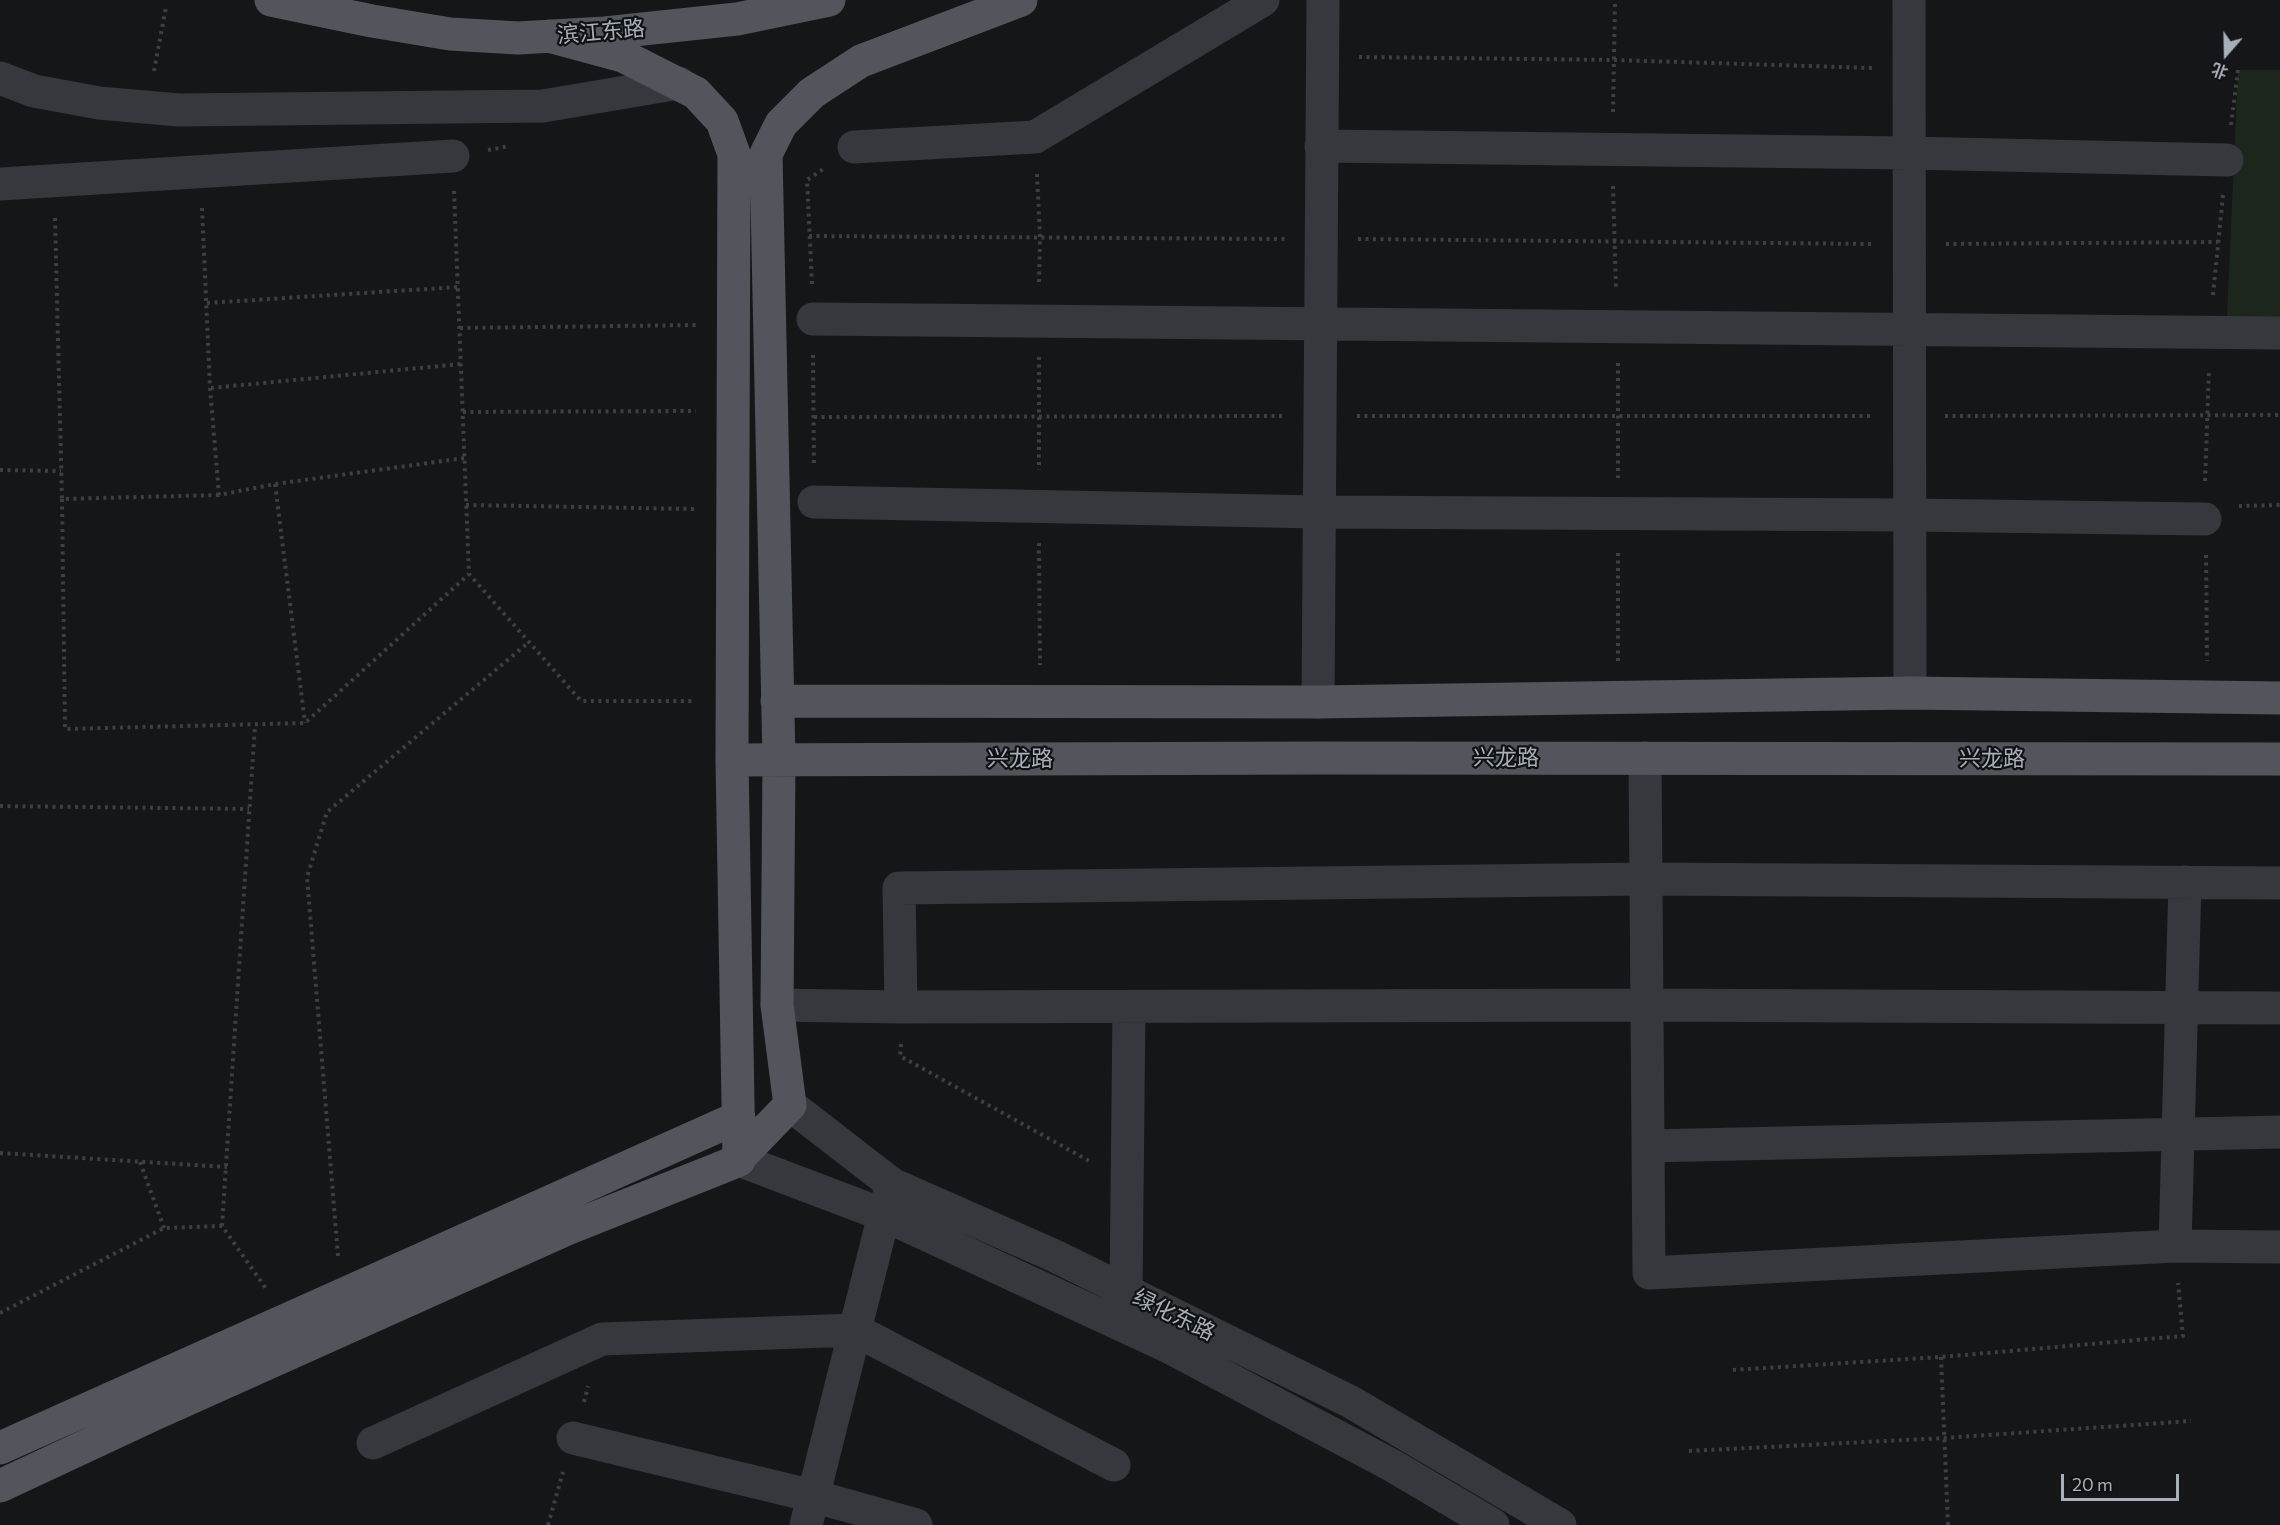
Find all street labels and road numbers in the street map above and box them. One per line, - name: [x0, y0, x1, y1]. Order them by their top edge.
- street label: 滨江东路: [556, 15, 646, 49]
- street label: 兴龙路: [1473, 745, 1539, 771]
- street label: 兴龙路: [987, 746, 1053, 772]
- street label: 兴龙路: [1959, 746, 2025, 772]
- street label: 绿化东路: [1129, 1284, 1219, 1346]

